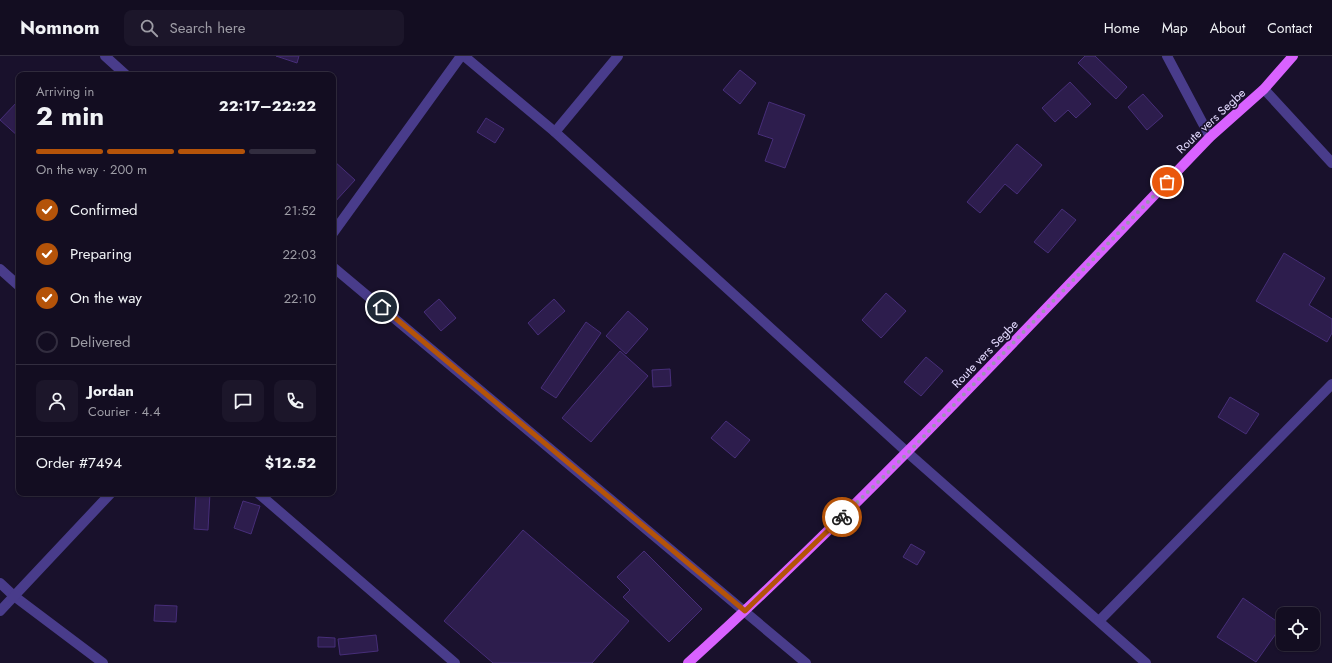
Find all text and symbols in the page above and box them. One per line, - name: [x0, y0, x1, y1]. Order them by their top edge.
- search box: [124, 10, 404, 46]
- text: Nomnom: [20, 14, 100, 41]
- icon: search: [138, 17, 160, 39]
- text: Search here: [170, 17, 245, 39]
- text: Home: [1104, 18, 1140, 38]
- text: Map: [1162, 18, 1188, 38]
- text: About: [1210, 18, 1245, 38]
- text: Contact: [1267, 18, 1312, 38]
- text: Arriving in: [36, 82, 94, 101]
- street label: Route vers Segbe: [1172, 84, 1250, 158]
- text: 22:17–22:22: [219, 95, 316, 117]
- text: 2 min: [36, 97, 104, 135]
- text: On the way · 200 m: [36, 160, 147, 179]
- pin: [1150, 165, 1184, 199]
- icon: bag: [1156, 171, 1178, 193]
- icon: check: [36, 199, 58, 221]
- text: Confirmed: [70, 199, 138, 221]
- text: 21:52: [284, 201, 316, 220]
- icon: check: [36, 243, 58, 265]
- text: Preparing: [70, 243, 132, 265]
- text: 22:03: [282, 245, 316, 264]
- icon: check: [36, 287, 58, 309]
- text: On the way: [70, 287, 142, 309]
- text: 22:10: [284, 289, 316, 308]
- pin: [365, 290, 399, 324]
- icon: home: [371, 296, 393, 318]
- street label: Route vers Segbe: [948, 316, 1022, 392]
- text: Delivered: [70, 331, 131, 353]
- button: person: [36, 380, 78, 422]
- text: Jordan: [88, 380, 134, 402]
- button: chat: [222, 380, 264, 422]
- button: phone: [274, 380, 316, 422]
- text: Courier · 4.4: [88, 402, 161, 421]
- text: Order #7494: [36, 452, 122, 474]
- text: $12.52: [265, 452, 316, 474]
- courier: [822, 497, 862, 537]
- icon: bike: [831, 506, 853, 528]
- map controls: [1276, 607, 1320, 651]
- button: locate: [1276, 607, 1320, 651]

